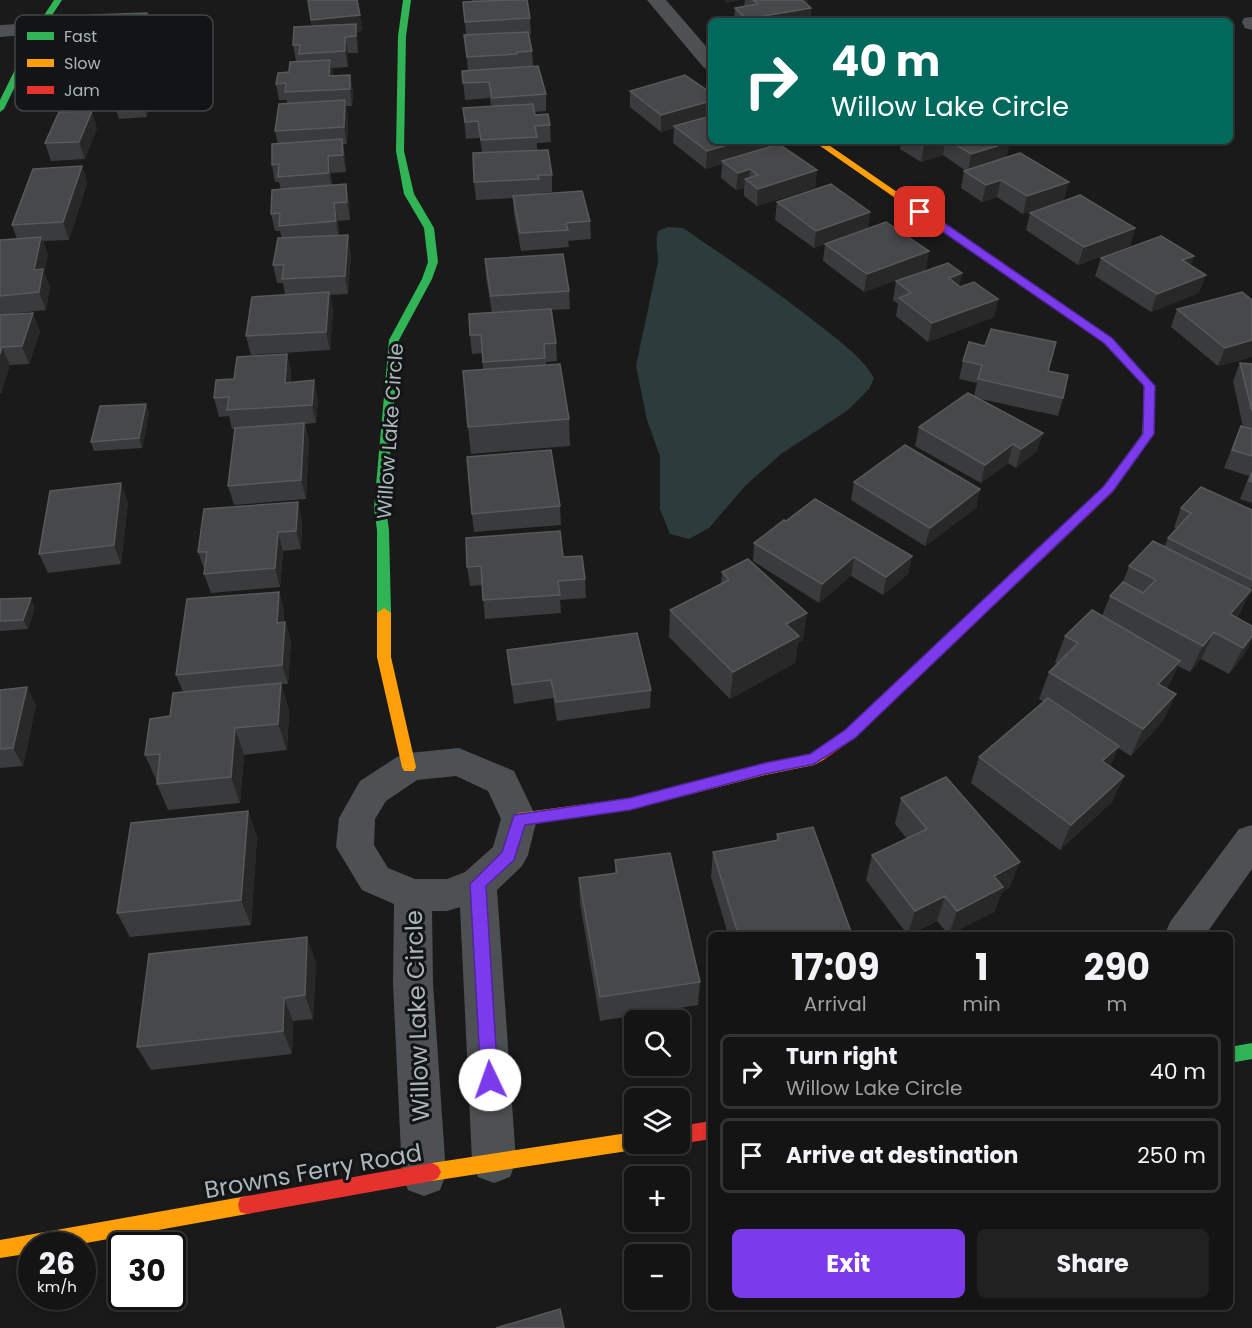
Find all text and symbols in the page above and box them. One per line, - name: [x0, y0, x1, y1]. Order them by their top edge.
- legend: [15, 15, 213, 111]
- text: Fast: [64, 25, 97, 48]
- text: 40 m: [831, 32, 940, 91]
- icon: right: [732, 42, 810, 120]
- text: Slow: [64, 52, 101, 75]
- text: Jam: [64, 79, 100, 102]
- text: Willow Lake Circle: [831, 88, 1069, 125]
- pin: [894, 186, 945, 237]
- icon: arrive: [903, 195, 936, 228]
- street label: Willow Lake Circle: [370, 342, 410, 520]
- street label: Willow Lake Circle: [397, 910, 437, 1122]
- text: 17:09: [791, 942, 880, 993]
- text: 1: [975, 942, 988, 993]
- text: 290: [1084, 942, 1150, 993]
- text: Arrival: [804, 990, 867, 1018]
- text: min: [963, 990, 1001, 1018]
- text: m: [1107, 990, 1127, 1018]
- map controls: [624, 1010, 690, 1310]
- button: search: [624, 1010, 690, 1076]
- text: Turn right: [786, 1041, 897, 1072]
- position arrow: [458, 1048, 522, 1112]
- icon: right: [735, 1055, 768, 1088]
- text: 40 m: [1150, 1056, 1206, 1087]
- text: Willow Lake Circle: [786, 1074, 962, 1102]
- button: layers: [624, 1088, 690, 1154]
- street label: Browns Ferry Road: [202, 1136, 424, 1206]
- icon: arrive: [735, 1139, 768, 1172]
- text: Arrive at destination: [786, 1140, 1018, 1171]
- text: 250 m: [1137, 1140, 1206, 1171]
- button: +: [624, 1166, 690, 1232]
- button: Exit: [732, 1229, 965, 1298]
- button: Share: [977, 1229, 1209, 1298]
- speed limit sign: 30: [108, 1232, 186, 1310]
- text: 26: [39, 1242, 75, 1285]
- button: −: [624, 1244, 690, 1310]
- text: km/h: [37, 1276, 77, 1297]

